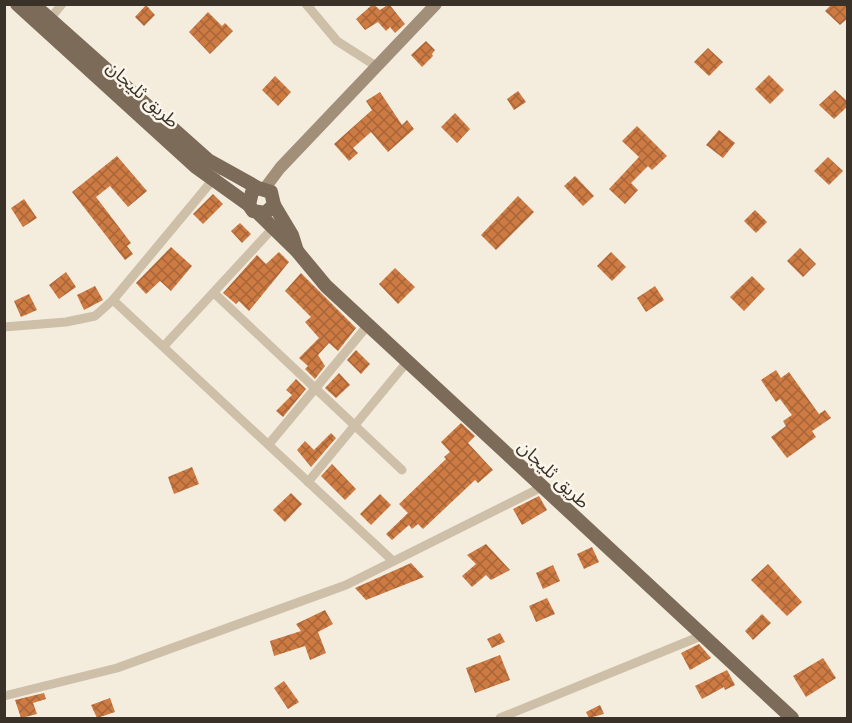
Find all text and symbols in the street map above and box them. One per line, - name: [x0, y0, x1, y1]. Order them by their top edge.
- street label: طريق ثليجان: [102, 55, 184, 133]
- street label: طريق ثليجان: [513, 435, 595, 513]

